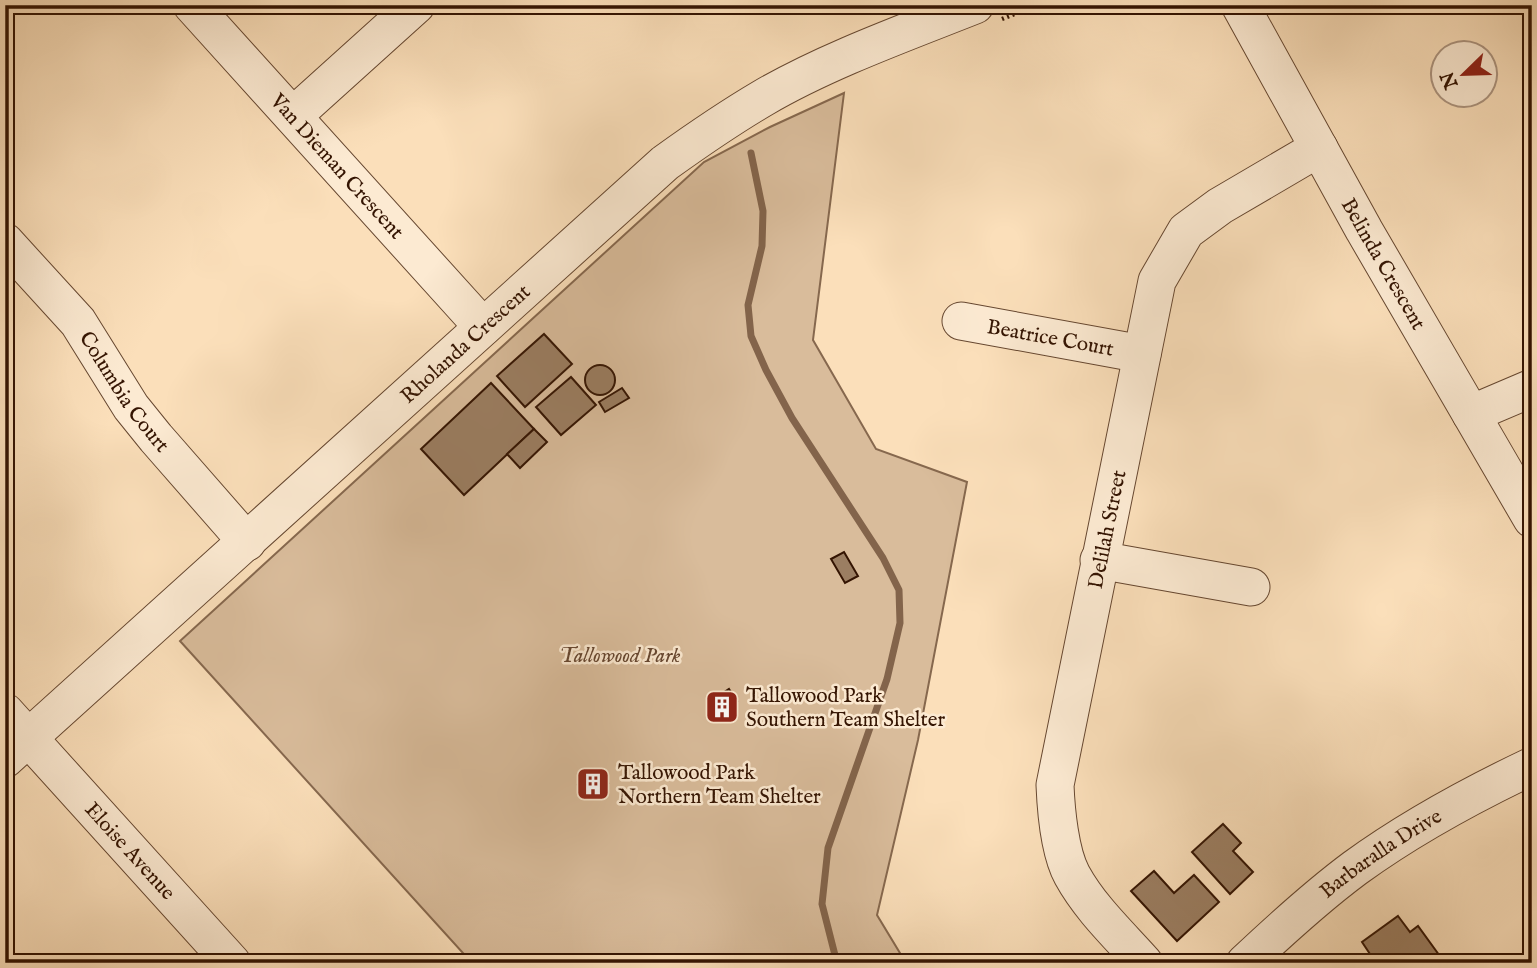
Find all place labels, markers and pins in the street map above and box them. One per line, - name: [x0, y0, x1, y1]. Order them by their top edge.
- place label: Tallowood Park Southern Team Shelter: [746, 683, 945, 734]
- building icon: Tallowood Park Southern Team Shelter: [703, 688, 741, 726]
- place label: Tallowood Park Northern Team Shelter: [618, 760, 821, 811]
- building icon: Tallowood Park Northern Team Shelter: [574, 765, 612, 803]

